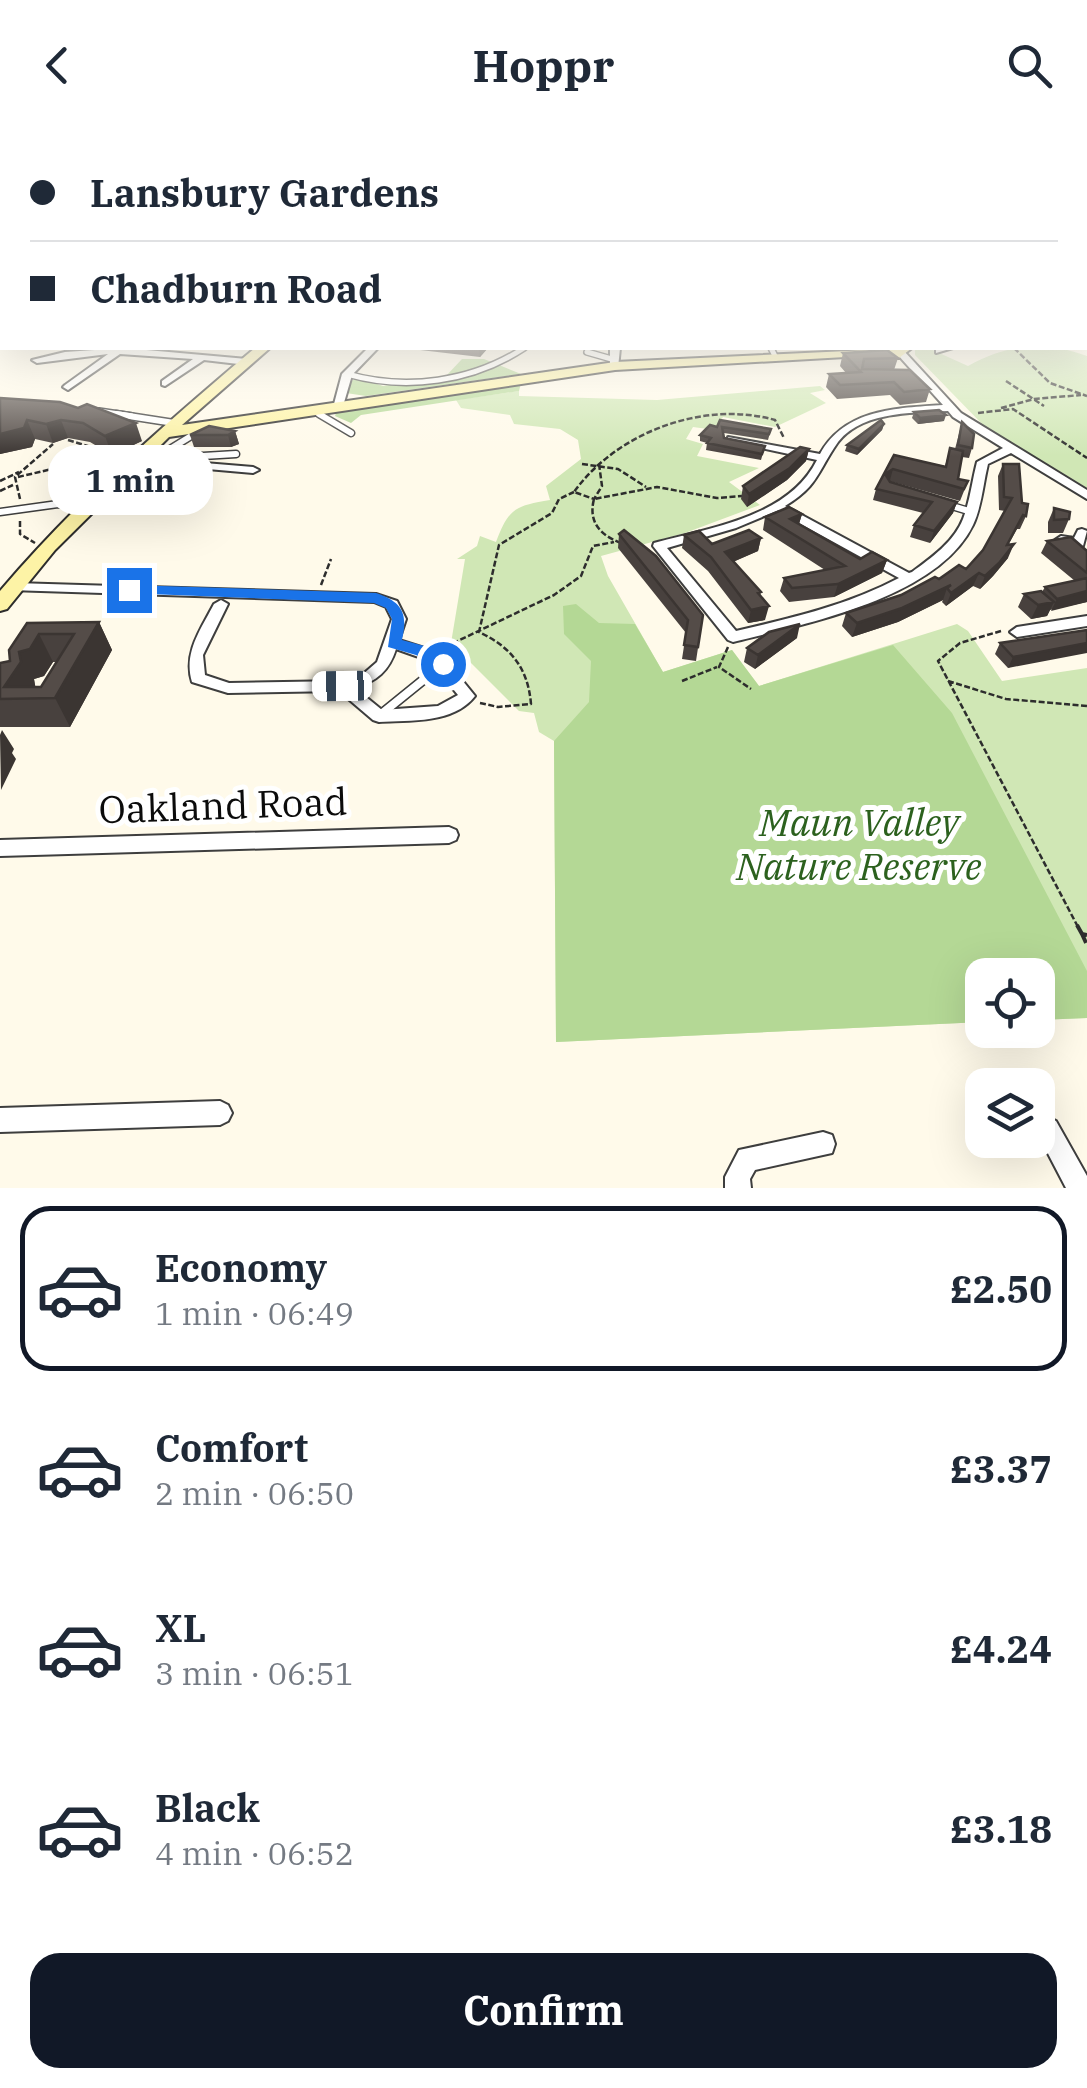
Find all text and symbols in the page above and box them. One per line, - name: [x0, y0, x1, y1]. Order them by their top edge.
- text: Hoppr: [473, 36, 614, 94]
- icon: back: [30, 38, 85, 93]
- icon: search: [1002, 38, 1057, 93]
- text: Lansbury Gardens: [90, 168, 439, 217]
- text: Chadburn Road: [90, 264, 382, 313]
- callout: 1 min: [46, 445, 212, 515]
- text: 1 min: [86, 459, 175, 501]
- route end: [107, 568, 152, 613]
- route start: [421, 642, 466, 687]
- car: [312, 670, 372, 702]
- street label: Oakland Road: [98, 776, 348, 833]
- park label: Maun Valley Nature Reserve: [735, 797, 982, 890]
- map controls: [965, 958, 1055, 1158]
- button: locate: [965, 958, 1055, 1048]
- button: layers: [965, 1068, 1055, 1158]
- text: Economy: [155, 1243, 327, 1292]
- icon: car: [35, 1244, 125, 1334]
- text: £2.50: [950, 1264, 1052, 1313]
- text: 1 min · 06:49: [155, 1292, 354, 1334]
- text: Comfort: [155, 1423, 308, 1472]
- icon: car: [35, 1424, 125, 1514]
- text: £3.37: [950, 1444, 1052, 1493]
- text: 2 min · 06:50: [155, 1472, 354, 1514]
- text: XL: [155, 1603, 206, 1652]
- icon: car: [35, 1604, 125, 1694]
- text: £4.24: [950, 1624, 1052, 1673]
- text: 3 min · 06:51: [155, 1652, 354, 1694]
- text: Black: [155, 1783, 260, 1832]
- icon: car: [35, 1784, 125, 1874]
- text: £3.18: [950, 1804, 1052, 1853]
- text: 4 min · 06:52: [155, 1832, 354, 1874]
- button: Confirm: [30, 1953, 1057, 2068]

